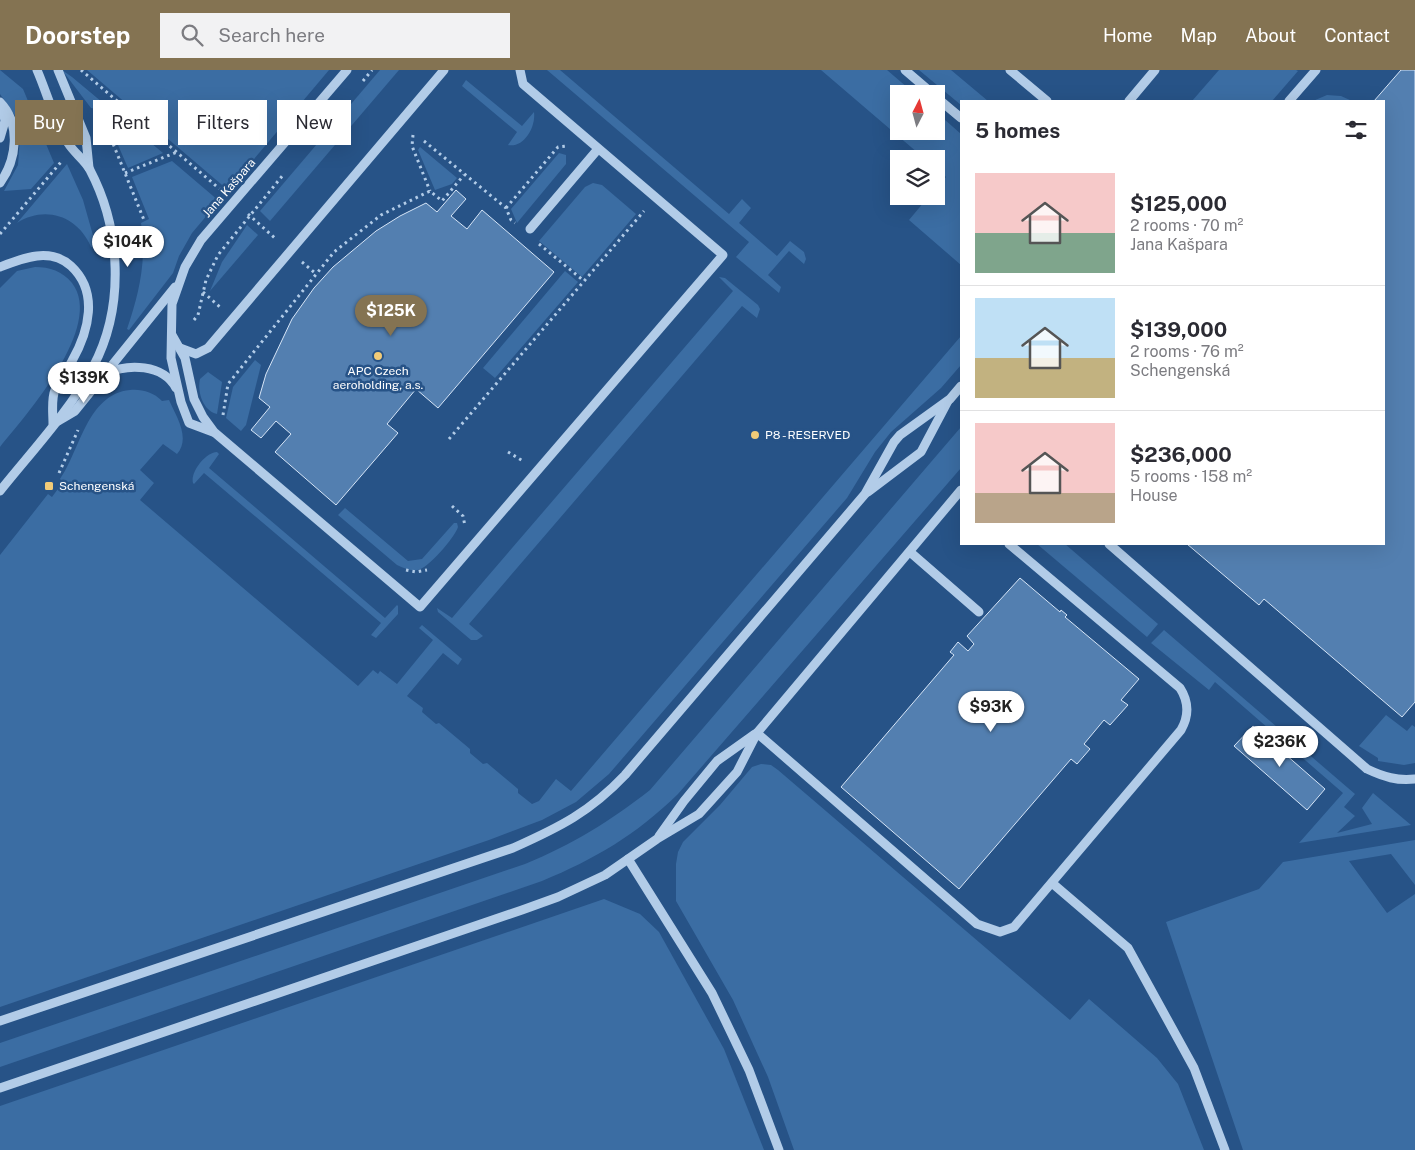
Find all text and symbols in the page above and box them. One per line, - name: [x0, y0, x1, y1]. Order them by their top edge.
- search box: [160, 13, 510, 58]
- text: Doorstep: [25, 21, 130, 49]
- icon: search: [178, 21, 206, 49]
- text: Search here: [218, 24, 325, 46]
- text: Home: [1103, 25, 1153, 46]
- text: Map: [1181, 25, 1217, 46]
- text: About: [1245, 25, 1296, 46]
- text: Contact: [1324, 25, 1390, 46]
- north arrow: [890, 85, 945, 140]
- map controls: [890, 85, 945, 205]
- chip: Buy: [15, 100, 83, 145]
- chip: Rent: [93, 100, 168, 145]
- chip: Filters: [178, 100, 267, 145]
- chip: New: [277, 100, 351, 145]
- icon: filters: [1342, 116, 1370, 144]
- text: 5 homes: [975, 118, 1060, 143]
- button: layers: [890, 150, 945, 205]
- street label: Jana Kašpara: [200, 156, 258, 220]
- text: $125,000: [1130, 191, 1227, 216]
- icon: home: [1015, 193, 1075, 253]
- text: 2 rooms · 70 m²: [1130, 216, 1243, 235]
- pin: $104K: [93, 226, 163, 268]
- text: $104K: [103, 232, 153, 251]
- text: Jana Kašpara: [1130, 235, 1228, 254]
- pin: $125K: [356, 294, 426, 337]
- text: $125K: [366, 301, 416, 320]
- text: $139,000: [1130, 317, 1227, 342]
- icon: home: [1015, 318, 1075, 378]
- text: 2 rooms · 76 m²: [1130, 342, 1244, 361]
- marker: APC Czech aeroholding, a.s.: [372, 350, 384, 362]
- text: Schengenská: [1130, 361, 1230, 380]
- pin: $139K: [49, 362, 119, 404]
- place label: APC Czech aeroholding, a.s.: [333, 364, 423, 392]
- text: $139K: [59, 368, 109, 387]
- place label: P8 - RESERVED: [765, 428, 850, 442]
- marker: P8 - RESERVED: [749, 429, 761, 441]
- text: $236,000: [1130, 442, 1232, 467]
- icon: home: [1015, 443, 1075, 503]
- text: 5 rooms · 158 m²: [1130, 467, 1252, 486]
- place label: Schengenská: [59, 479, 134, 493]
- marker: Schengenská: [43, 480, 55, 492]
- text: House: [1130, 486, 1178, 505]
- pin: $93K: [961, 690, 1021, 733]
- text: $93K: [969, 697, 1013, 716]
- pin: $236K: [1245, 726, 1315, 768]
- text: $236K: [1253, 732, 1307, 751]

